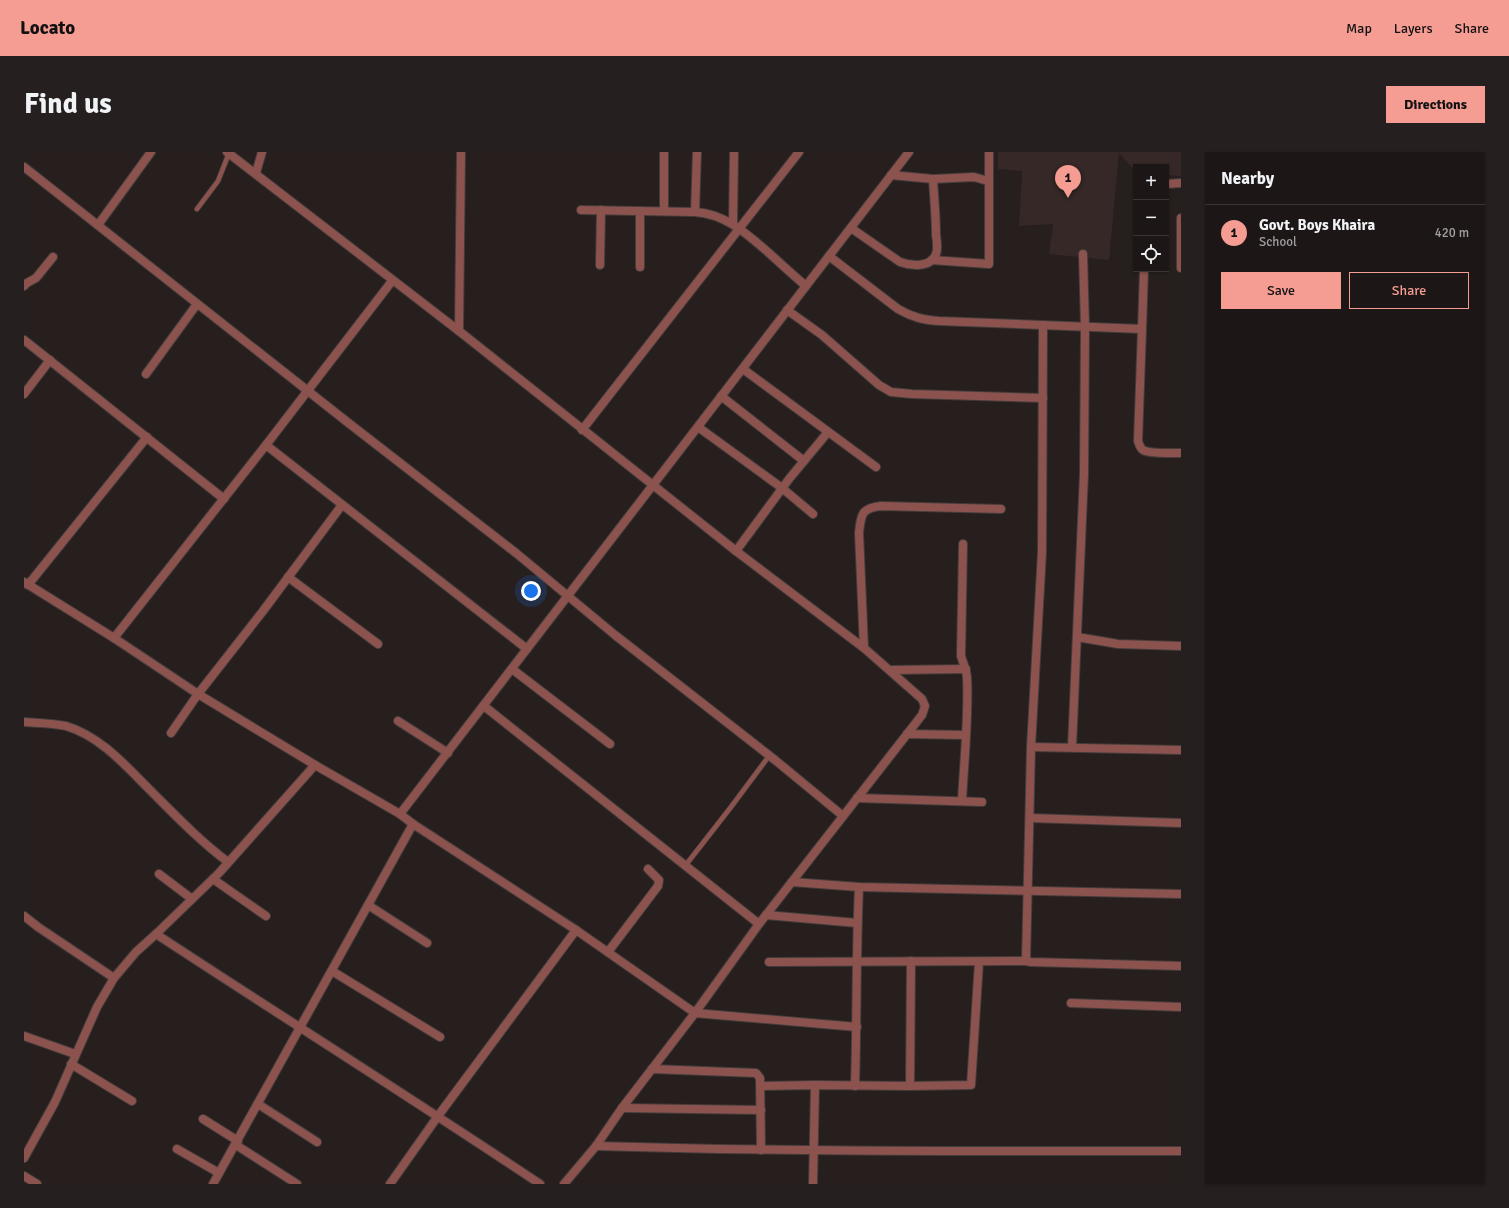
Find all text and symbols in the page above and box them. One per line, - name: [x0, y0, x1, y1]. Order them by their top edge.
- text: Locato: [20, 16, 75, 40]
- text: Map: [1346, 20, 1372, 37]
- text: Layers: [1394, 20, 1433, 37]
- text: Share: [1455, 20, 1489, 37]
- button: Directions: [1386, 86, 1485, 123]
- text: Find us: [24, 87, 112, 121]
- map controls: [1133, 164, 1169, 272]
- button: +: [1133, 164, 1169, 200]
- pin: 1: [1055, 165, 1081, 198]
- text: Nearby: [1221, 168, 1274, 189]
- button: −: [1133, 200, 1169, 236]
- text: Govt. Boys Khaira: [1259, 216, 1375, 234]
- text: 1: [1230, 225, 1238, 241]
- text: 420 m: [1435, 225, 1469, 241]
- text: School: [1259, 234, 1297, 250]
- button: locate: [1133, 236, 1169, 272]
- button: Save: [1221, 272, 1341, 309]
- button: Share: [1349, 272, 1469, 309]
- your location: [521, 581, 541, 601]

